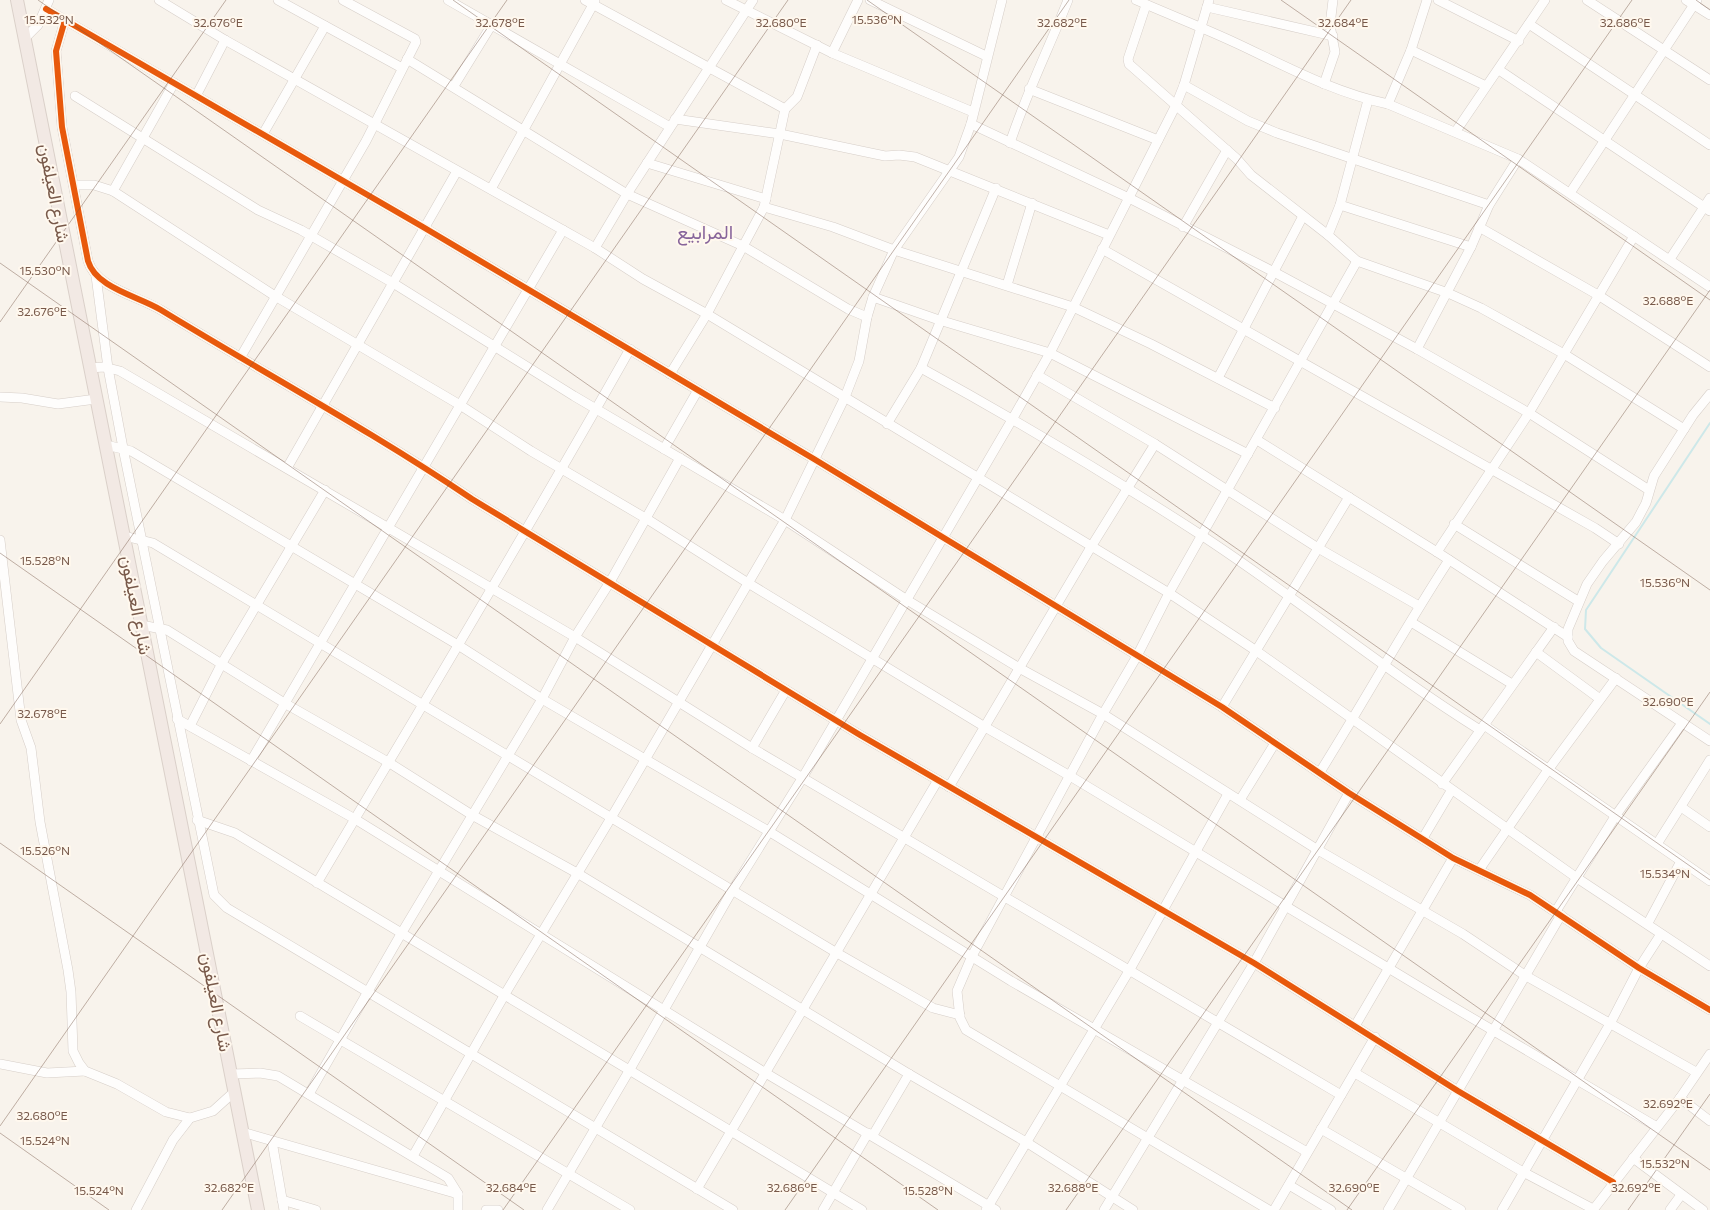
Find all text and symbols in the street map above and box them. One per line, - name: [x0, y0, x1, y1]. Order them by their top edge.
- text: 15.532°N: [24, 12, 74, 26]
- text: 15.536°N: [852, 12, 902, 26]
- text: 32.676°E: [193, 15, 243, 29]
- text: 32.678°E: [475, 15, 525, 29]
- text: 32.680°E: [755, 15, 807, 29]
- text: 32.682°E: [1037, 15, 1087, 29]
- text: 32.684°E: [1318, 15, 1368, 29]
- text: 32.686°E: [1600, 15, 1650, 29]
- street label: شارع العيلفون: [33, 141, 75, 245]
- district label: المرابيع: [677, 220, 733, 246]
- text: 15.530°N: [20, 263, 70, 277]
- text: 32.688°E: [1643, 293, 1693, 307]
- text: 32.676°E: [17, 304, 67, 318]
- text: 15.528°N: [20, 553, 70, 567]
- street label: شارع العيلفون: [115, 553, 157, 657]
- text: 15.536°N: [1640, 575, 1690, 589]
- text: 32.690°E: [1642, 694, 1694, 708]
- text: 32.678°E: [17, 706, 67, 720]
- text: 15.526°N: [20, 843, 70, 857]
- text: 15.534°N: [1640, 866, 1690, 880]
- street label: شارع العيلفون: [195, 950, 237, 1054]
- text: 32.692°E: [1643, 1096, 1693, 1110]
- text: 32.680°E: [16, 1108, 68, 1122]
- text: 15.524°N: [20, 1133, 70, 1147]
- text: 15.532°N: [1640, 1156, 1690, 1170]
- text: 32.682°E: [204, 1180, 254, 1194]
- text: 32.684°E: [486, 1180, 536, 1194]
- text: 32.686°E: [767, 1180, 817, 1194]
- text: 32.688°E: [1048, 1180, 1098, 1194]
- text: 32.690°E: [1328, 1180, 1380, 1194]
- text: 32.692°E: [1611, 1180, 1661, 1194]
- text: 15.524°N: [74, 1183, 124, 1197]
- text: 15.528°N: [903, 1183, 953, 1197]

